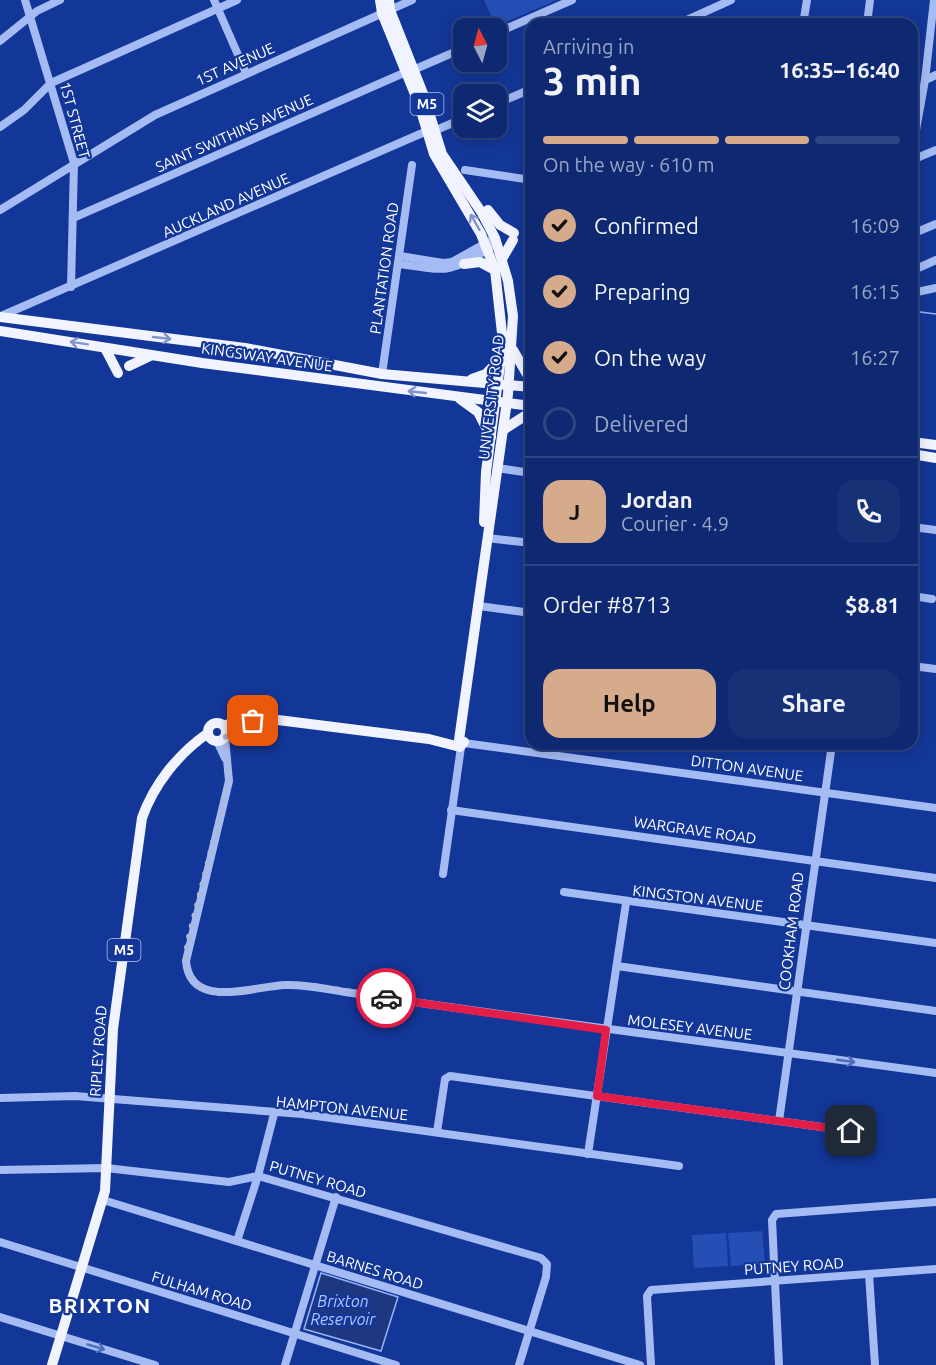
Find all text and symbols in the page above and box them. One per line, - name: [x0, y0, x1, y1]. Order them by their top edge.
- north arrow: [453, 18, 507, 72]
- map controls: [453, 18, 507, 138]
- text: Arriving in: [543, 35, 634, 58]
- street label: 1ST AVENUE: [193, 39, 277, 89]
- text: 16:35–16:40: [779, 57, 900, 82]
- text: 3 min: [543, 59, 642, 102]
- street label: 1ST STREET: [57, 80, 94, 161]
- button: layers: [453, 84, 507, 138]
- street label: SAINT SWITHINS AVENUE: [153, 91, 315, 175]
- road number: M5: [410, 93, 444, 115]
- text: On the way · 610 m: [543, 153, 715, 176]
- street label: AUCKLAND AVENUE: [160, 169, 292, 241]
- street label: PLANTATION ROAD: [366, 201, 402, 335]
- icon: check: [543, 209, 576, 242]
- text: Confirmed: [594, 213, 699, 238]
- one-way arrow: [469, 214, 481, 231]
- text: 16:09: [850, 214, 900, 237]
- icon: check: [543, 275, 576, 308]
- text: Preparing: [594, 279, 691, 304]
- text: 16:15: [850, 280, 900, 303]
- one-way arrow: [152, 332, 172, 343]
- street label: UNIVERSITY ROAD: [475, 333, 507, 461]
- one-way arrow: [69, 338, 89, 349]
- street label: KINGSWAY AVENUE: [200, 339, 334, 375]
- icon: check: [543, 341, 576, 374]
- text: On the way: [594, 345, 706, 370]
- text: 16:27: [850, 346, 900, 369]
- one-way arrow: [408, 386, 428, 397]
- text: Delivered: [594, 411, 689, 436]
- button: phone: [837, 480, 900, 543]
- text: Jordan: [621, 487, 693, 512]
- text: J: [569, 499, 580, 524]
- text: Courier · 4.9: [621, 512, 729, 535]
- text: Order #8713: [543, 592, 671, 617]
- text: $8.81: [845, 592, 900, 617]
- button: Help: [543, 669, 716, 738]
- button: Share: [728, 669, 900, 738]
- pin: [227, 695, 278, 746]
- icon: bag: [236, 704, 269, 737]
- street label: DITTON AVENUE: [690, 752, 804, 784]
- street label: WARGRAVE ROAD: [632, 813, 758, 847]
- street label: COOKHAM ROAD: [775, 871, 807, 991]
- street label: KINGSTON AVENUE: [632, 882, 764, 914]
- road number: M5: [108, 939, 140, 961]
- courier: [356, 968, 416, 1028]
- icon: car: [370, 982, 403, 1015]
- street label: RIPLEY ROAD: [86, 1005, 110, 1097]
- street label: MOLESEY AVENUE: [627, 1011, 753, 1043]
- one-way arrow: [835, 1055, 855, 1066]
- street label: HAMPTON AVENUE: [275, 1093, 409, 1123]
- pin: [825, 1105, 876, 1156]
- icon: home: [834, 1114, 867, 1147]
- street label: PUTNEY ROAD: [268, 1157, 368, 1201]
- street label: BARNES ROAD: [325, 1247, 425, 1293]
- street label: PUTNEY ROAD: [744, 1254, 844, 1278]
- street label: FULHAM ROAD: [150, 1268, 254, 1314]
- water label: Brixton Reservoir: [311, 1292, 376, 1328]
- district label: BRIXTON: [48, 1293, 152, 1317]
- one-way arrow: [86, 1342, 105, 1353]

